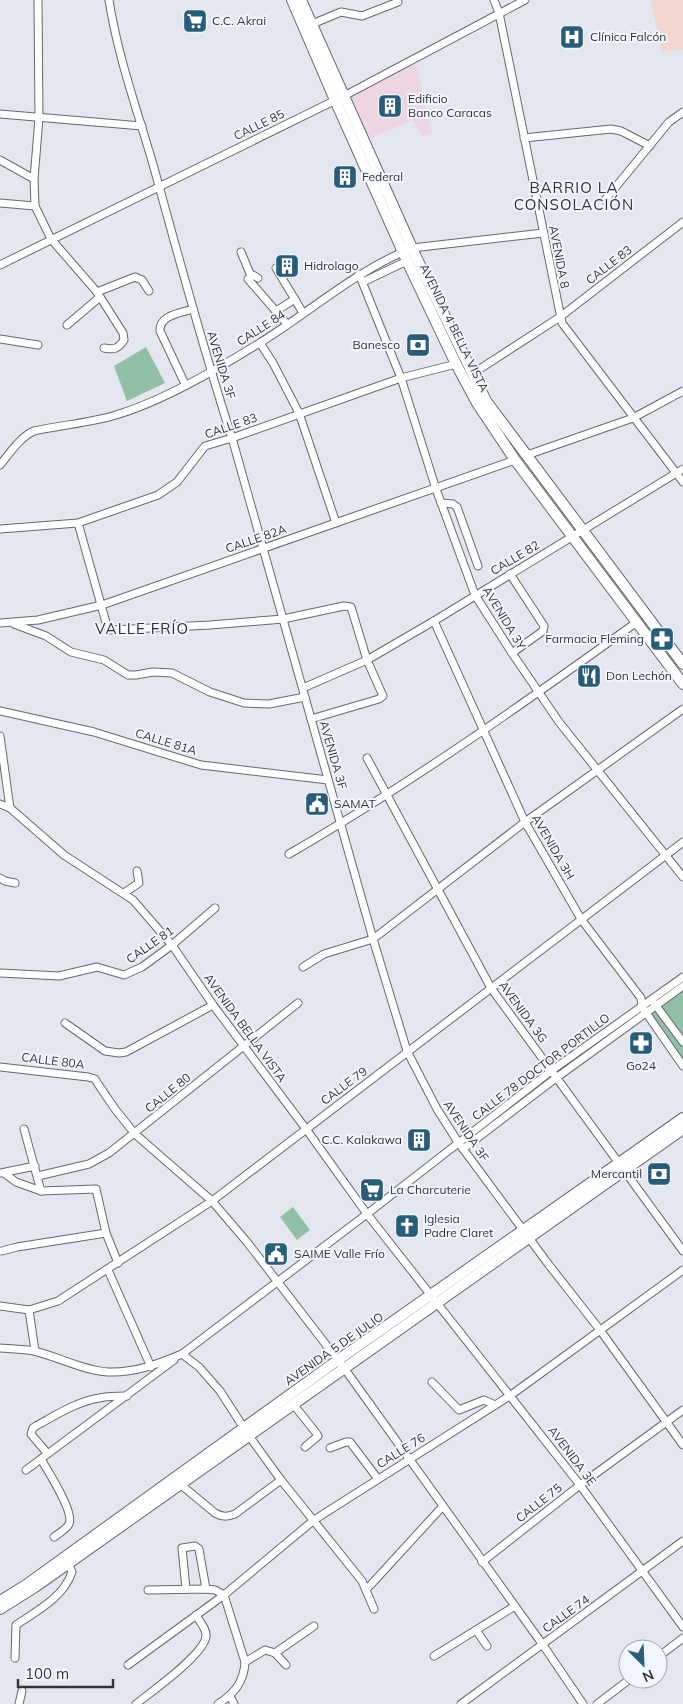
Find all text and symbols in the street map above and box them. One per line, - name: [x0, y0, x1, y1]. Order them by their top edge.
- supermarket icon: C.C. Akrai: [182, 8, 208, 34]
- place label: C.C. Akrai: [212, 13, 266, 28]
- hospital icon: Clínica Falcón: [559, 24, 585, 50]
- place label: Clínica Falcón: [590, 29, 666, 44]
- place label: Edificio Banco Caracas: [408, 91, 492, 120]
- building icon: Edificio Banco Caracas: [377, 93, 403, 119]
- street label: CALLE 85: [231, 106, 287, 143]
- building icon: Federal: [332, 164, 358, 190]
- place label: Federal: [362, 169, 403, 184]
- district label: BARRIO LA CONSOLACIÓN: [514, 178, 634, 214]
- street label: AVENIDA 8: [546, 224, 573, 290]
- street label: CALLE 83: [583, 242, 635, 287]
- building icon: Hidrolago: [274, 253, 300, 279]
- place label: Hidrolago: [304, 258, 359, 273]
- street label: AVENIDA 4 BELLA VISTA: [417, 261, 492, 394]
- street label: CALLE 84: [234, 306, 288, 349]
- street label: AVENIDA 3F: [204, 329, 239, 401]
- bank icon: Banesco: [405, 332, 431, 358]
- place label: Banesco: [352, 337, 400, 352]
- street label: CALLE 83: [203, 410, 259, 441]
- street label: CALLE 82A: [223, 521, 288, 556]
- street label: CALLE 82: [488, 537, 542, 578]
- street label: AVENIDA 3Y: [480, 583, 529, 653]
- district label: VALLE FRÍO: [95, 619, 189, 638]
- pharmacy icon: Farmacia Fleming: [649, 626, 675, 652]
- place label: Farmacia Fleming: [545, 631, 644, 646]
- restaurant icon: Don Lechón: [576, 663, 602, 689]
- place label: Don Lechón: [606, 668, 672, 683]
- street label: AVENIDA 3F: [317, 719, 350, 791]
- street label: CALLE 81A: [134, 725, 199, 758]
- public building icon: SAMAT: [304, 791, 330, 817]
- place label: SAMAT: [334, 796, 376, 811]
- street label: AVENIDA 3H: [529, 811, 578, 882]
- street label: CALLE 81: [123, 923, 176, 966]
- street label: AVENIDA BELLA VISTA: [201, 971, 290, 1085]
- street label: AVENIDA 3G: [496, 978, 551, 1045]
- street label: CALLE 78 DOCTOR PORTILLO: [469, 1010, 613, 1123]
- pharmacy icon: Go24: [628, 1030, 654, 1056]
- street label: CALLE 80A: [21, 1049, 86, 1072]
- place label: Go24: [626, 1058, 656, 1073]
- street label: CALLE 79: [317, 1063, 370, 1108]
- street label: CALLE 80: [142, 1070, 194, 1116]
- street label: AVENIDA 3F: [441, 1097, 492, 1164]
- building icon: C.C. Kalakawa: [406, 1127, 432, 1153]
- place label: C.C. Kalakawa: [322, 1132, 402, 1147]
- bank icon: Mercantil: [646, 1161, 672, 1187]
- place label: Mercantil: [591, 1166, 642, 1181]
- supermarket icon: La Charcuterie: [359, 1177, 385, 1203]
- place label: La Charcuterie: [390, 1182, 471, 1197]
- place label: Iglesia Padre Claret: [424, 1211, 493, 1240]
- church icon: Iglesia Padre Claret: [394, 1213, 420, 1239]
- public building icon: SAIME Valle Frío: [263, 1241, 289, 1267]
- place label: SAIME Valle Frío: [294, 1246, 385, 1261]
- street label: AVENIDA 5 DE JULIO: [281, 1309, 386, 1388]
- street label: AVENIDA 3E: [545, 1423, 600, 1488]
- street label: CALLE 76: [374, 1430, 428, 1471]
- street label: CALLE 75: [513, 1480, 565, 1525]
- street label: CALLE 74: [539, 1592, 592, 1636]
- north arrow: [618, 1639, 668, 1689]
- scale bar: [18, 1656, 112, 1688]
- text: 100 m: [25, 1664, 69, 1683]
- text: N: [640, 1666, 657, 1686]

